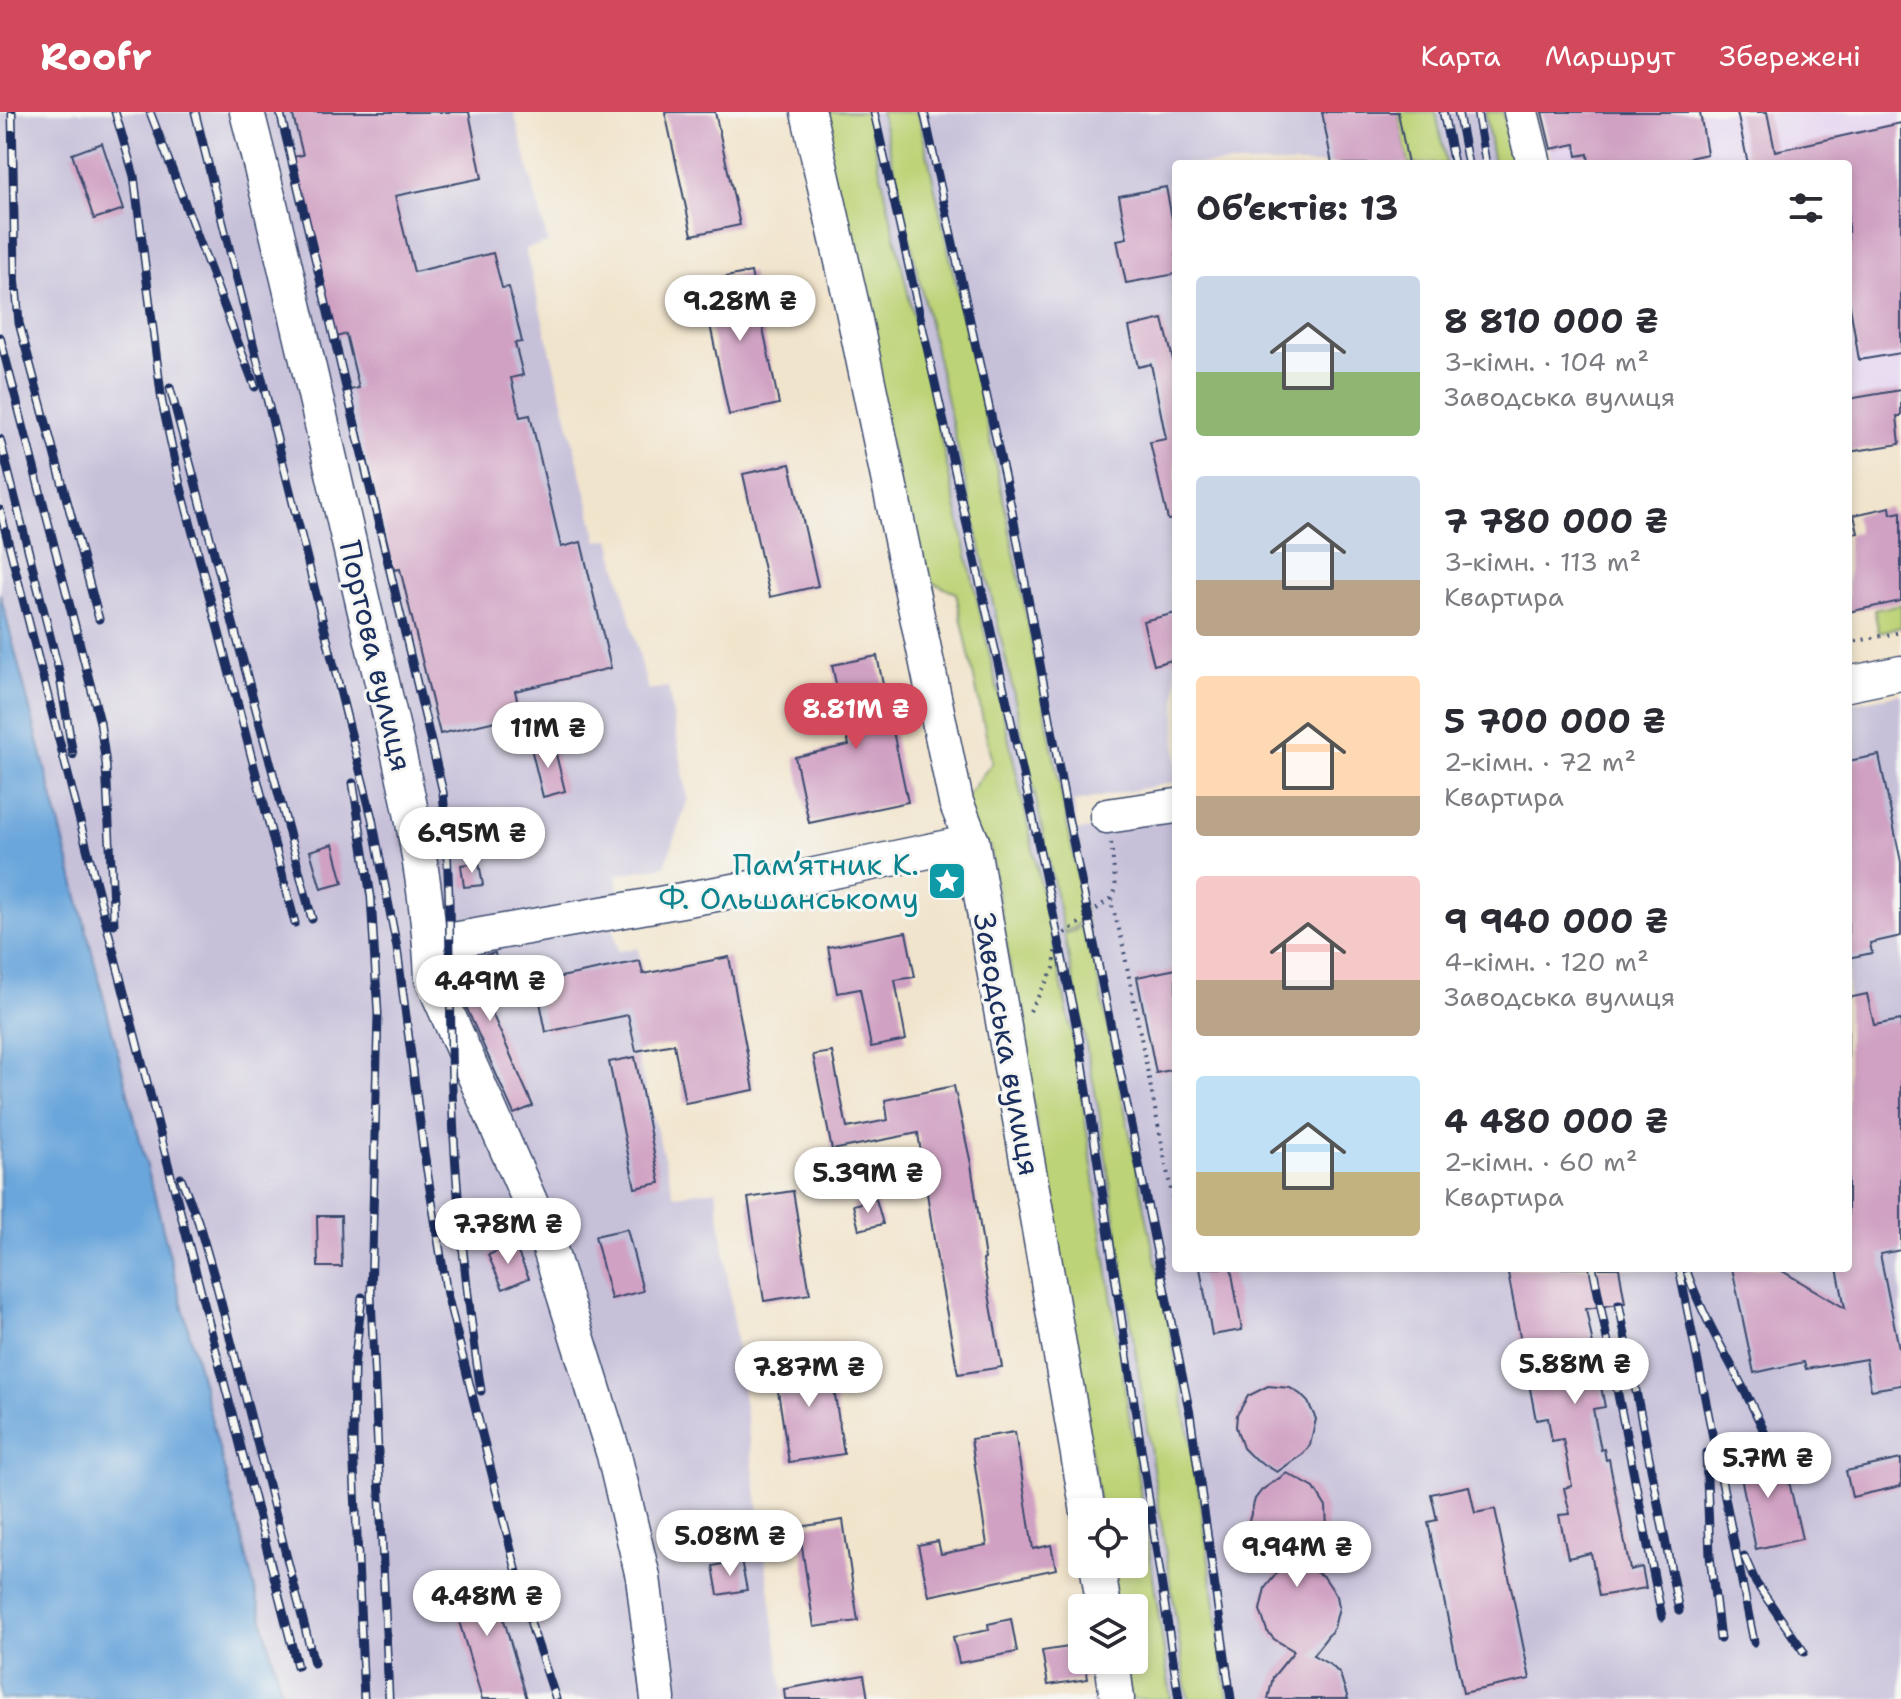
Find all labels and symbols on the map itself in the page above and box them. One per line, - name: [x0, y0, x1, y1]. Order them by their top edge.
- pin: 9.28M ₴: [666, 275, 814, 343]
- street label: Портова вулиця: [330, 537, 422, 775]
- pin: 8.81M ₴: [782, 683, 930, 751]
- pin: 11M ₴: [492, 702, 604, 770]
- pin: 6.95M ₴: [398, 807, 546, 875]
- place label: Пам’ятник К. Ф. Ольшанському: [659, 844, 919, 919]
- place icon: Пам’ятник К. Ф. Ольшанському: [926, 860, 968, 902]
- street label: Заводська вулиця: [964, 909, 1050, 1179]
- pin: 4.49M ₴: [416, 955, 564, 1023]
- pin: 5.39M ₴: [794, 1147, 942, 1215]
- pin: 7.78M ₴: [434, 1198, 582, 1266]
- pin: 5.88M ₴: [1501, 1338, 1649, 1406]
- pin: 7.87M ₴: [735, 1341, 883, 1409]
- pin: 5.7M ₴: [1703, 1432, 1833, 1500]
- pin: 5.08M ₴: [656, 1510, 804, 1578]
- pin: 9.94M ₴: [1223, 1521, 1371, 1589]
- pin: 4.48M ₴: [413, 1570, 561, 1638]

